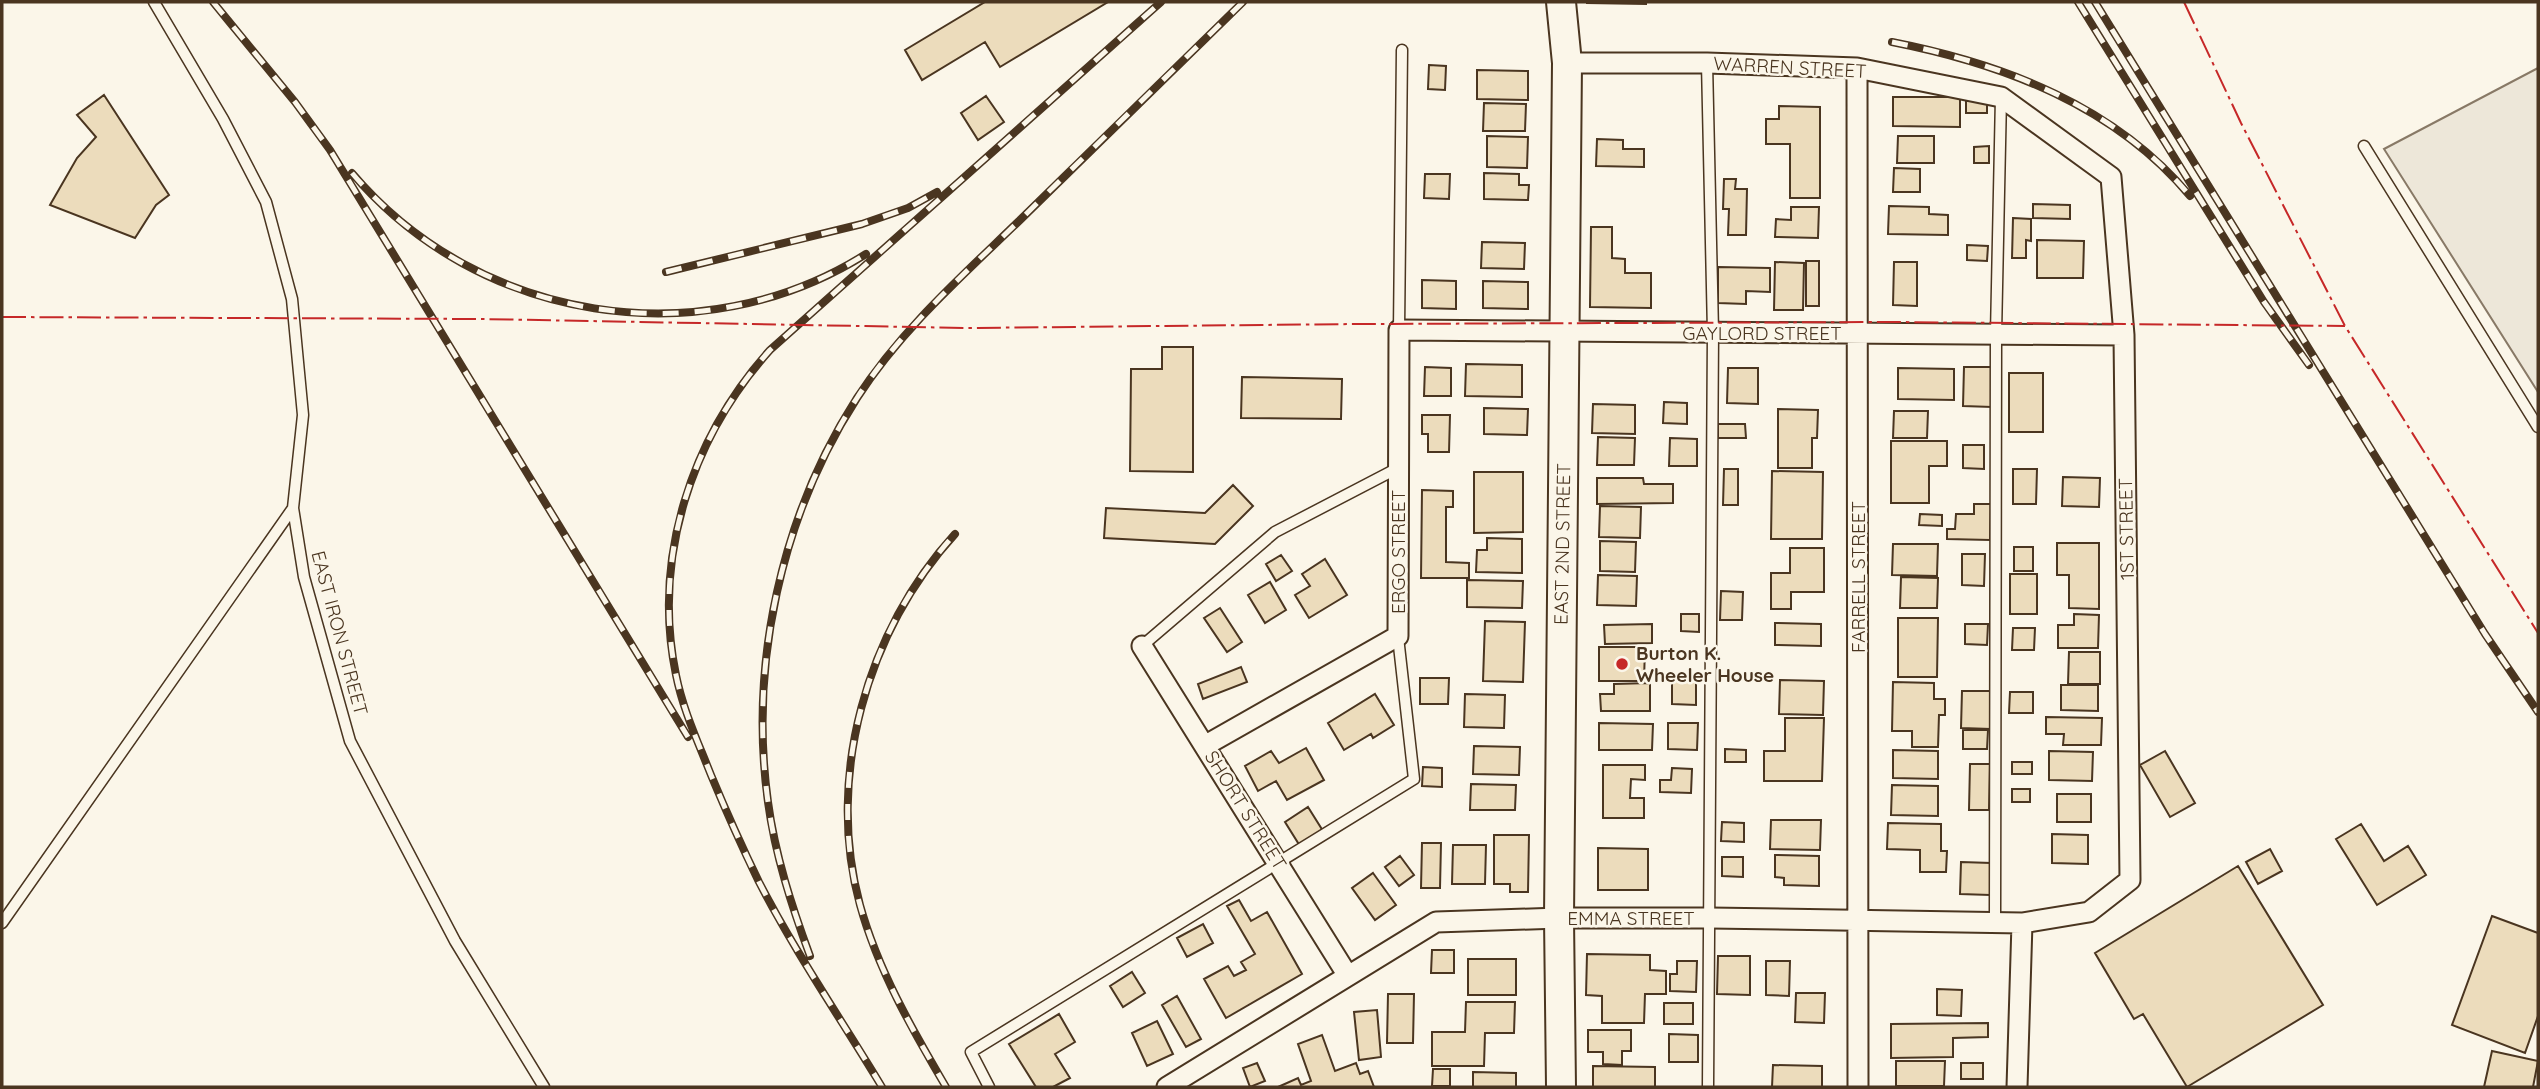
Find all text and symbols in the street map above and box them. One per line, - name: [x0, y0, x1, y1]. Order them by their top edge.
- street label: WARREN STREET: [1713, 51, 1867, 83]
- street label: GAYLORD STREET: [1682, 321, 1842, 345]
- street label: EAST 2ND STREET: [1549, 463, 1575, 625]
- street label: 1ST STREET: [2113, 478, 2139, 580]
- street label: ERGO STREET: [1386, 490, 1410, 614]
- street label: FARRELL STREET: [1846, 501, 1870, 653]
- street label: EAST IRON STREET: [307, 548, 373, 718]
- place label: Burton K. Wheeler House: [1636, 641, 1774, 687]
- marker: Burton K. Wheeler House: [1614, 656, 1630, 672]
- street label: SHORT STREET: [1200, 746, 1292, 874]
- street label: EMMA STREET: [1567, 906, 1695, 930]

